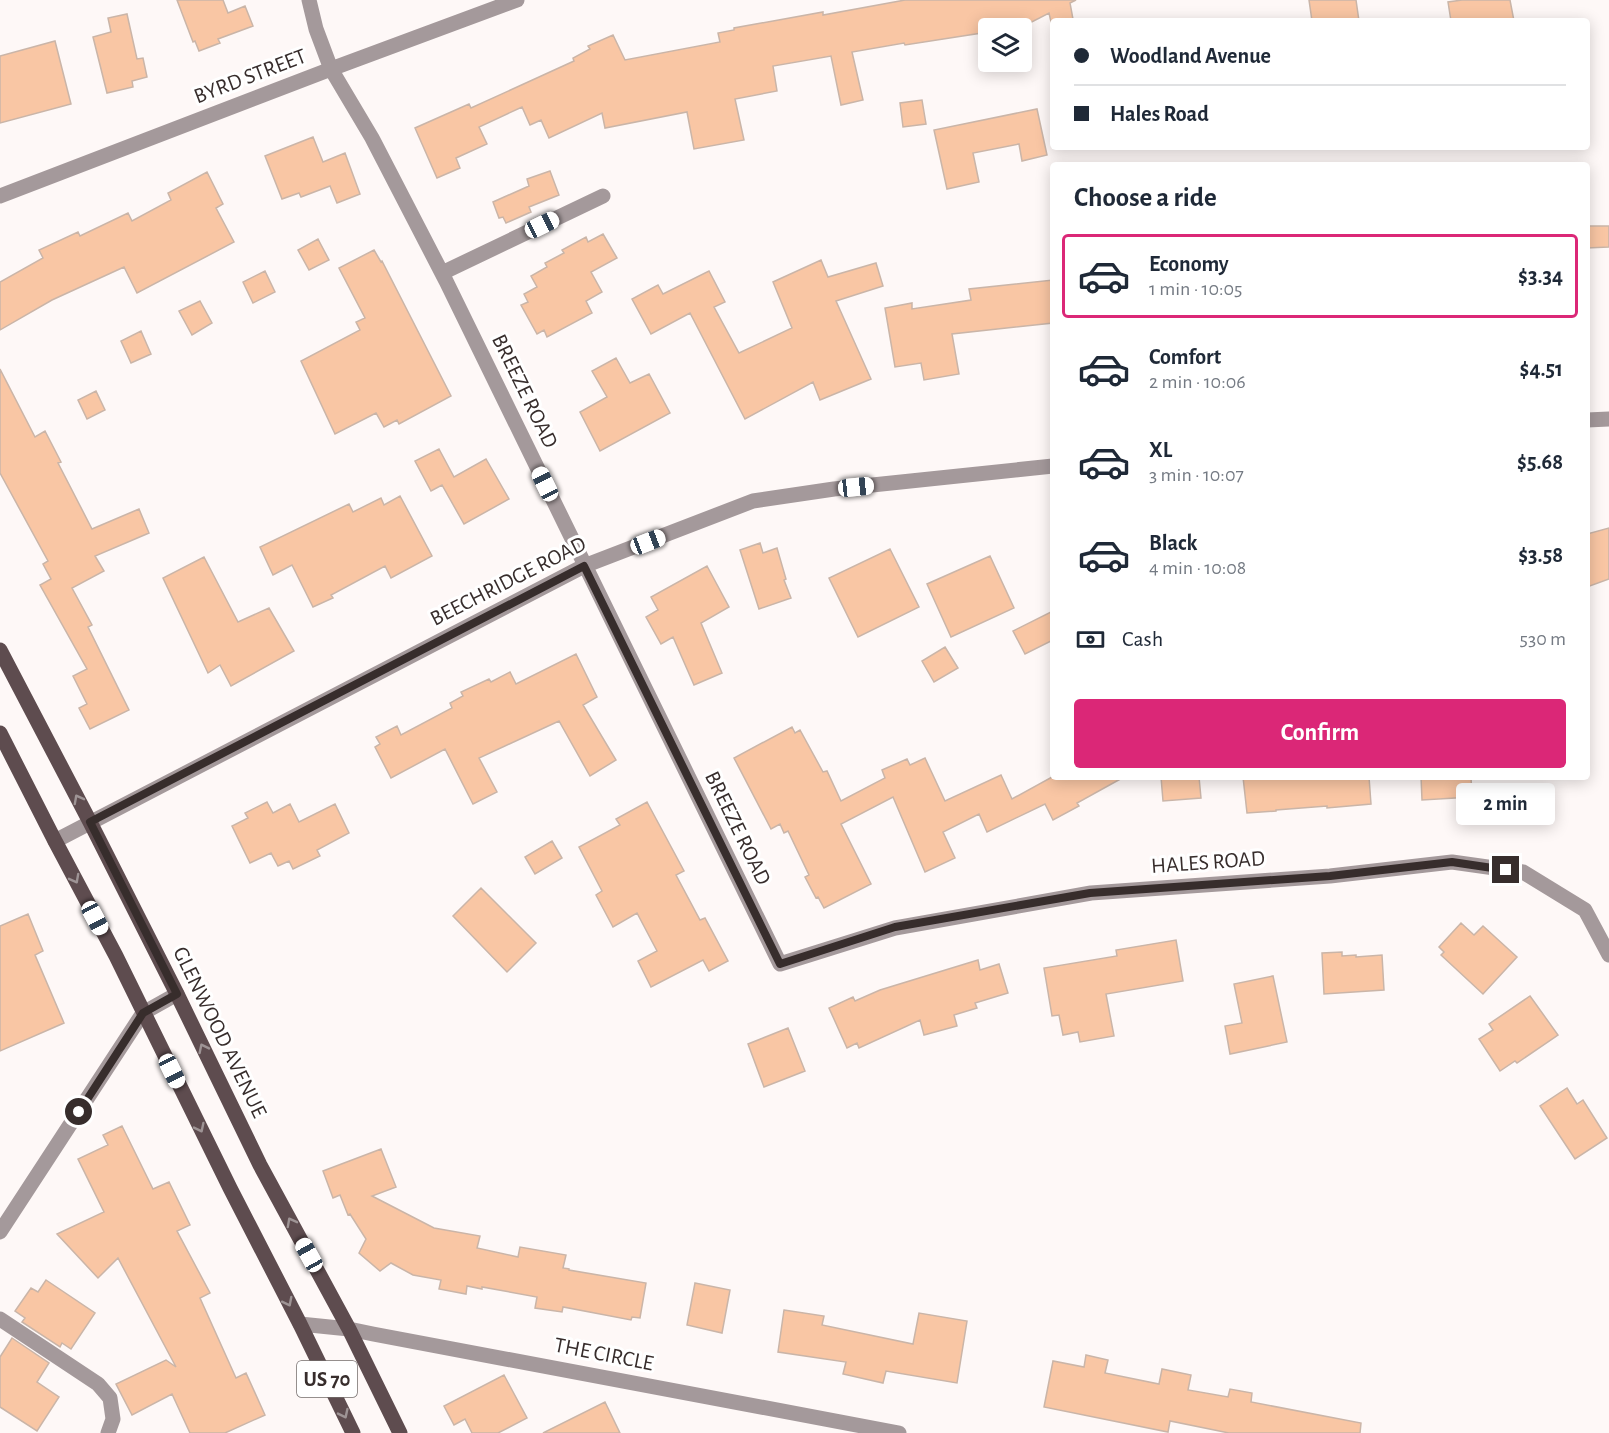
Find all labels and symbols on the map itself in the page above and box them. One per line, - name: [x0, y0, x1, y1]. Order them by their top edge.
- street label: BYRD STREET: [191, 44, 309, 108]
- car: [522, 209, 562, 241]
- street label: BREEZE ROAD: [488, 331, 562, 451]
- car: [529, 464, 561, 504]
- car: [837, 476, 875, 498]
- car: [628, 527, 668, 557]
- street label: BEECHRIDGE ROAD: [427, 532, 589, 630]
- street label: BREEZE ROAD: [701, 768, 775, 888]
- callout: 2 min: [1456, 783, 1556, 825]
- one-way arrow: [74, 795, 85, 805]
- street label: HALES ROAD: [1150, 847, 1266, 877]
- route end: [1492, 856, 1519, 883]
- one-way arrow: [68, 872, 79, 883]
- car: [79, 898, 111, 938]
- street label: GLENWOOD AVENUE: [169, 943, 271, 1121]
- one-way arrow: [199, 1044, 211, 1055]
- car: [156, 1051, 188, 1091]
- route start: [65, 1098, 92, 1125]
- one-way arrow: [193, 1121, 204, 1132]
- one-way arrow: [287, 1218, 298, 1229]
- car: [292, 1235, 326, 1275]
- one-way arrow: [281, 1295, 293, 1306]
- street label: THE CIRCLE: [553, 1334, 656, 1374]
- road number: US 70: [297, 1361, 357, 1397]
- one-way arrow: [337, 1408, 348, 1419]

